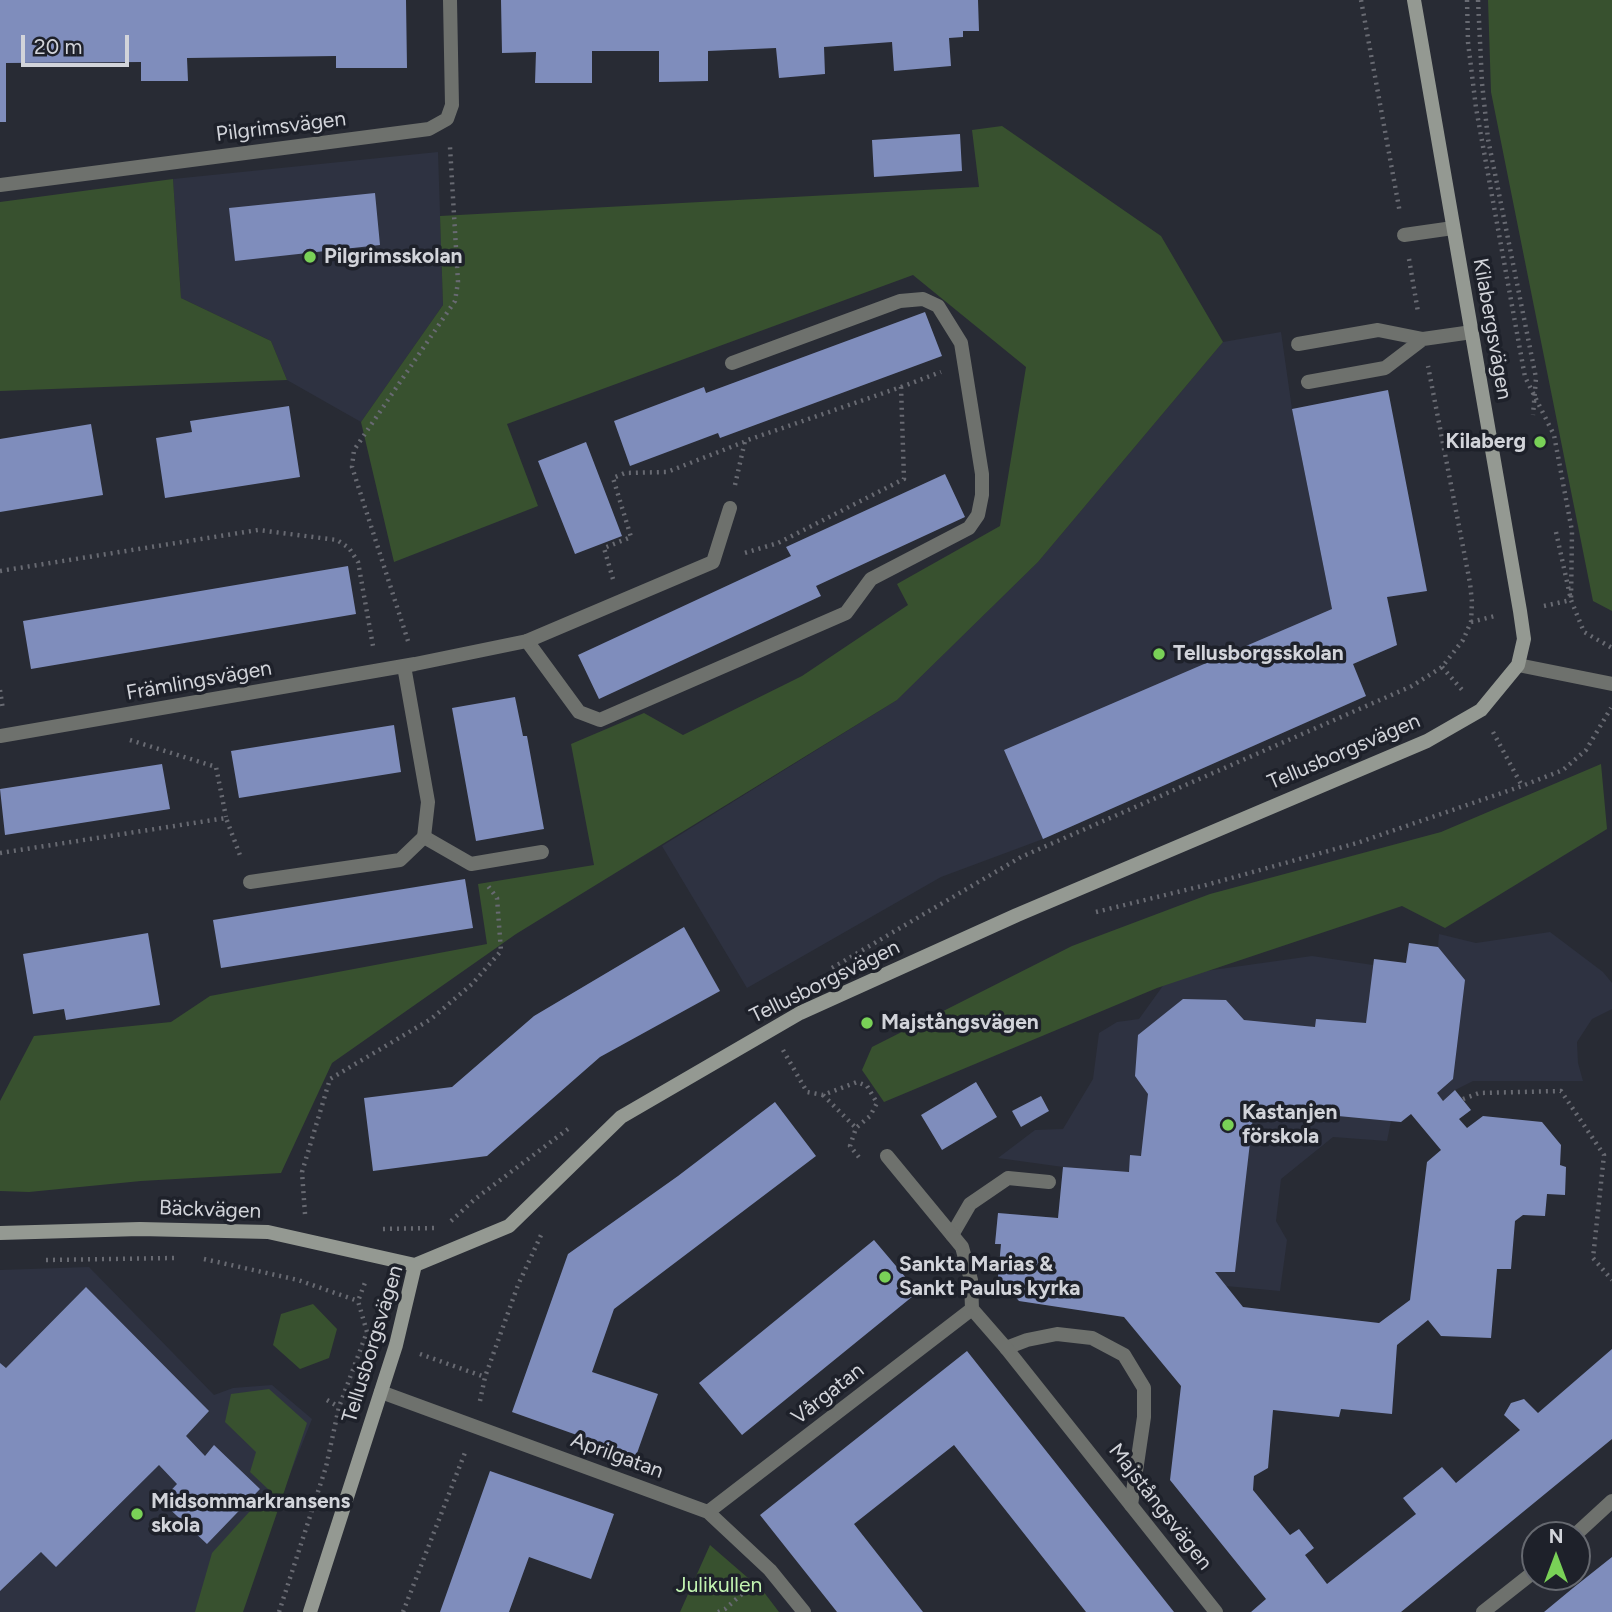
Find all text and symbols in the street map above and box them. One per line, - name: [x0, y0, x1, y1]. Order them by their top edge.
- scale bar: [24, 21, 133, 65]
- text: 20 m: [34, 34, 82, 59]
- street label: Pilgrimsvägen: [215, 107, 347, 147]
- place label: Pilgrimsskolan: [324, 244, 463, 270]
- marker: Pilgrimsskolan: [302, 249, 318, 265]
- street label: Kilabergsvägen: [1467, 256, 1517, 402]
- place label: Kilaberg: [1445, 429, 1526, 455]
- marker: Kilaberg: [1532, 434, 1548, 450]
- place label: Tellusborgsskolan: [1173, 641, 1344, 667]
- marker: Tellusborgsskolan: [1151, 646, 1167, 662]
- street label: Främlingsvägen: [124, 656, 274, 706]
- street label: Tellusborgsvägen: [1264, 708, 1424, 796]
- street label: Tellusborgsvägen: [746, 935, 904, 1029]
- place label: Majstångsvägen: [881, 1010, 1039, 1036]
- marker: Majstångsvägen: [859, 1015, 875, 1031]
- place label: Kastanjen förskola: [1242, 1100, 1337, 1150]
- marker: Kastanjen förskola: [1220, 1117, 1236, 1133]
- street label: Bäckvägen: [158, 1196, 262, 1224]
- place label: Sankta Marias & Sankt Paulus kyrka: [899, 1252, 1080, 1302]
- street label: Tellusborgsvägen: [337, 1262, 409, 1426]
- marker: Sankta Marias & Sankt Paulus kyrka: [877, 1269, 893, 1285]
- street label: Vårgatan: [787, 1358, 869, 1430]
- street label: Aprilgatan: [567, 1428, 667, 1484]
- street label: Majstångsvägen: [1103, 1439, 1217, 1575]
- place label: Midsommarkransens skola: [151, 1489, 350, 1539]
- marker: Midsommarkransens skola: [129, 1506, 145, 1522]
- north arrow: [1521, 1521, 1591, 1591]
- text: N: [1549, 1525, 1563, 1548]
- park label: Julikullen: [676, 1573, 762, 1599]

